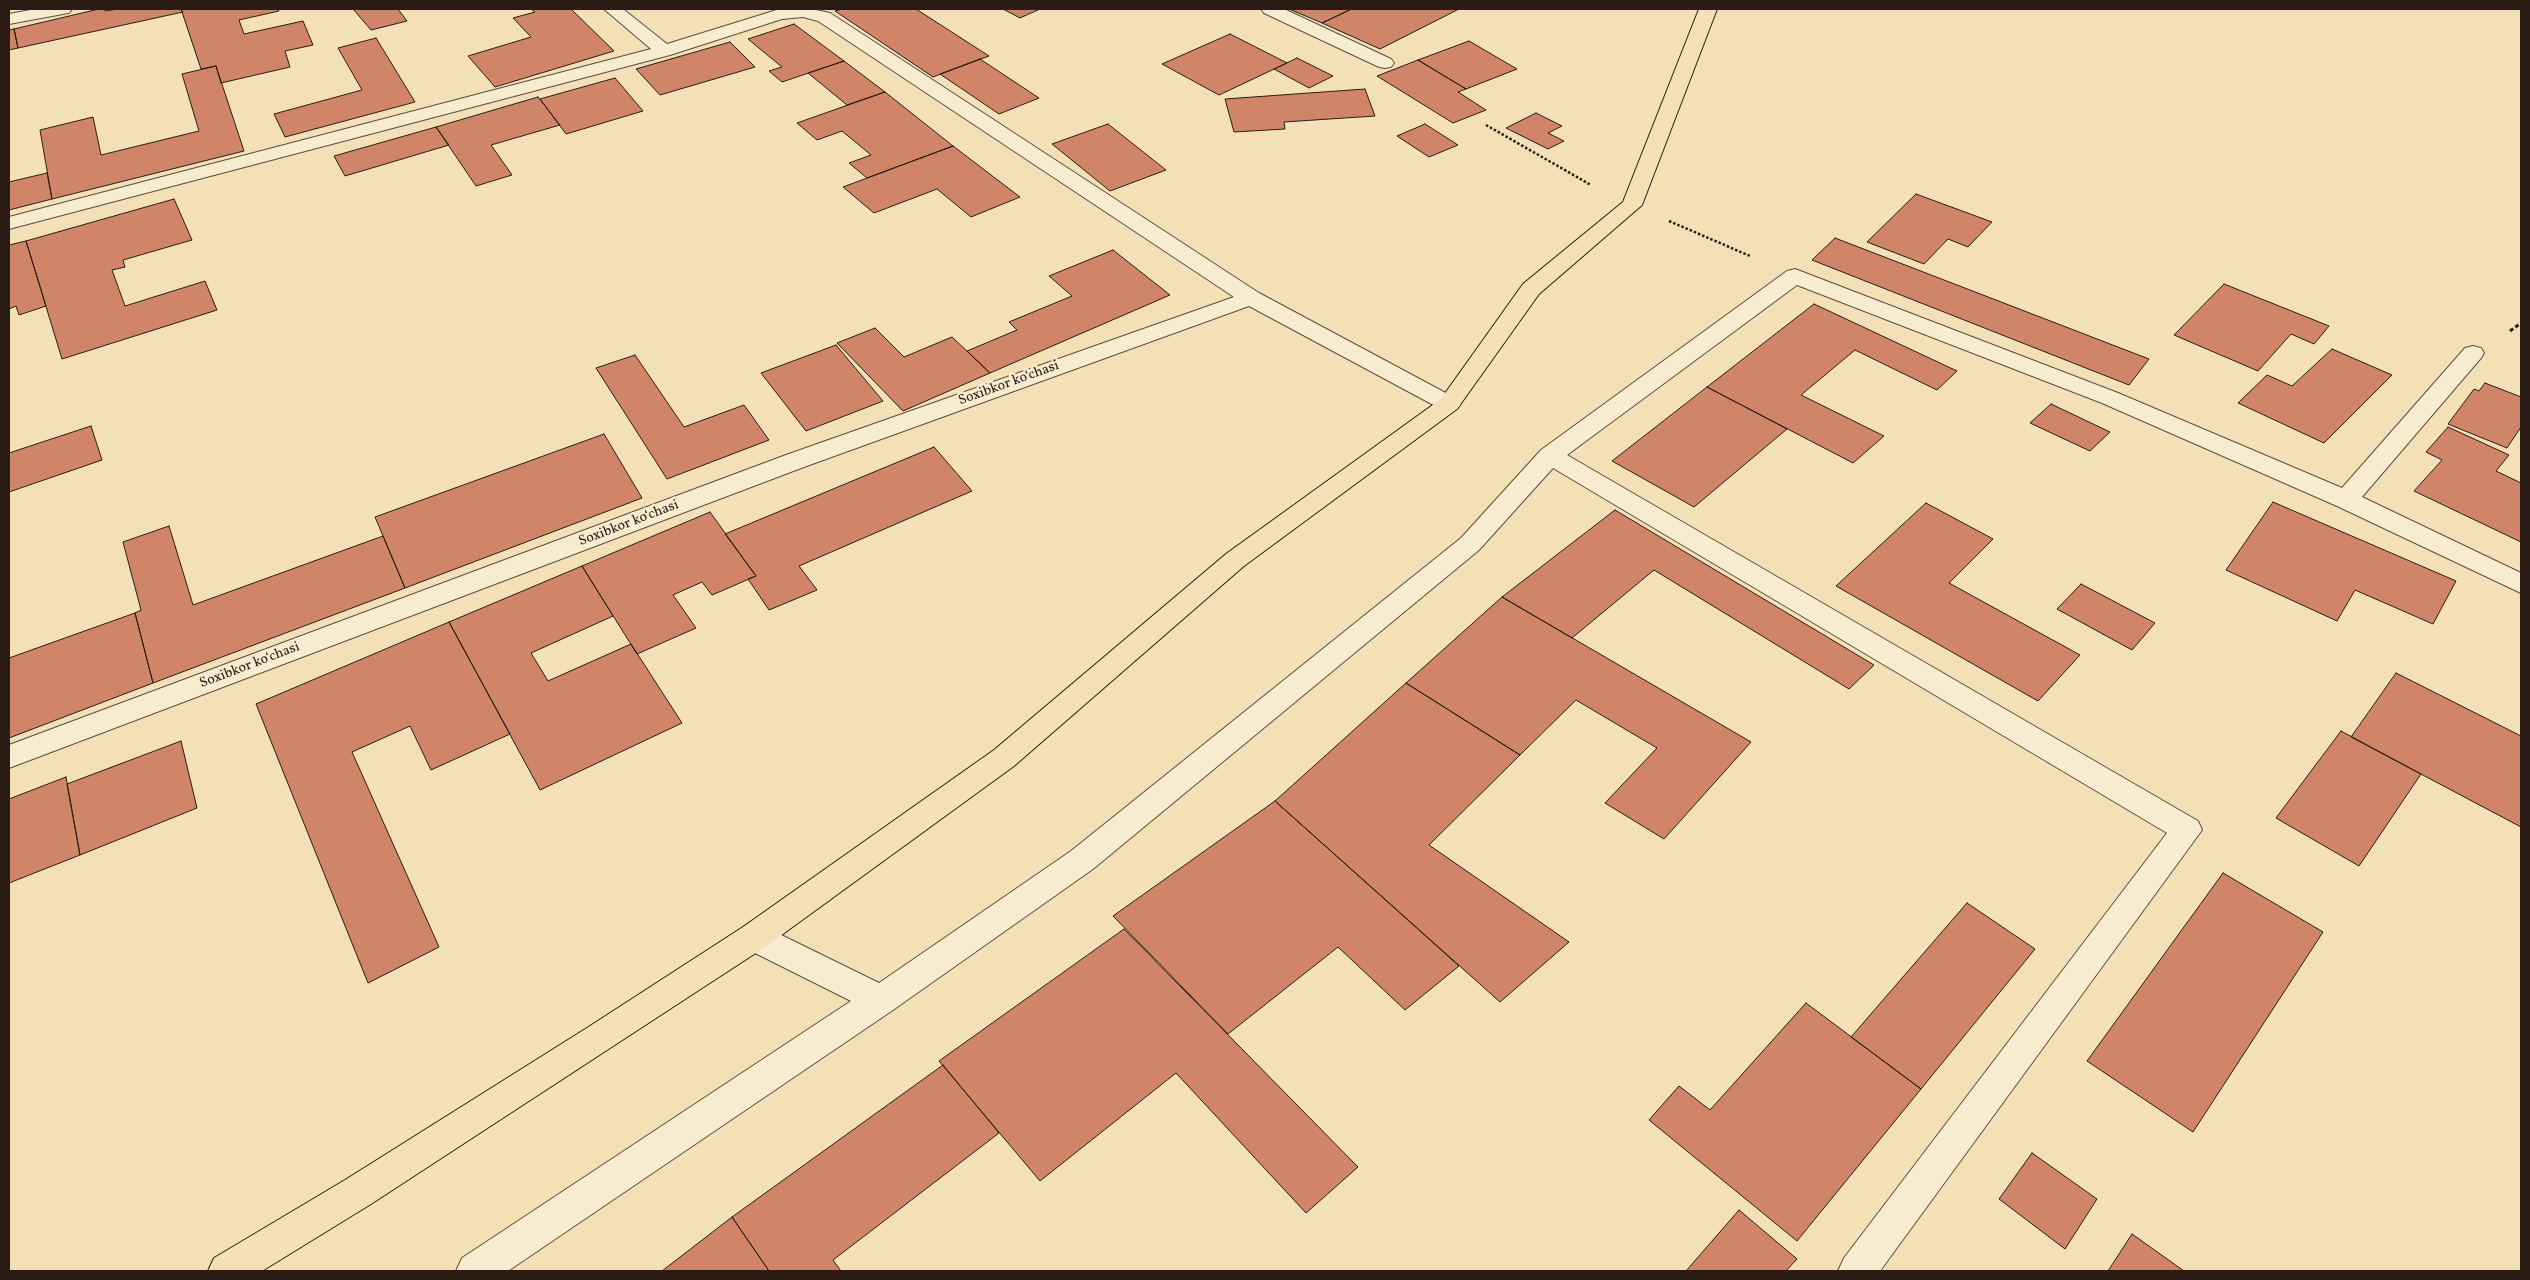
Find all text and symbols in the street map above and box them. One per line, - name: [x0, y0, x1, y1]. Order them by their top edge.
- street label: Soxibkor koʻchasi: [956, 358, 1062, 410]
- street label: Soxibkor koʻchasi: [577, 497, 681, 551]
- street label: Soxibkor koʻchasi: [198, 639, 302, 693]

